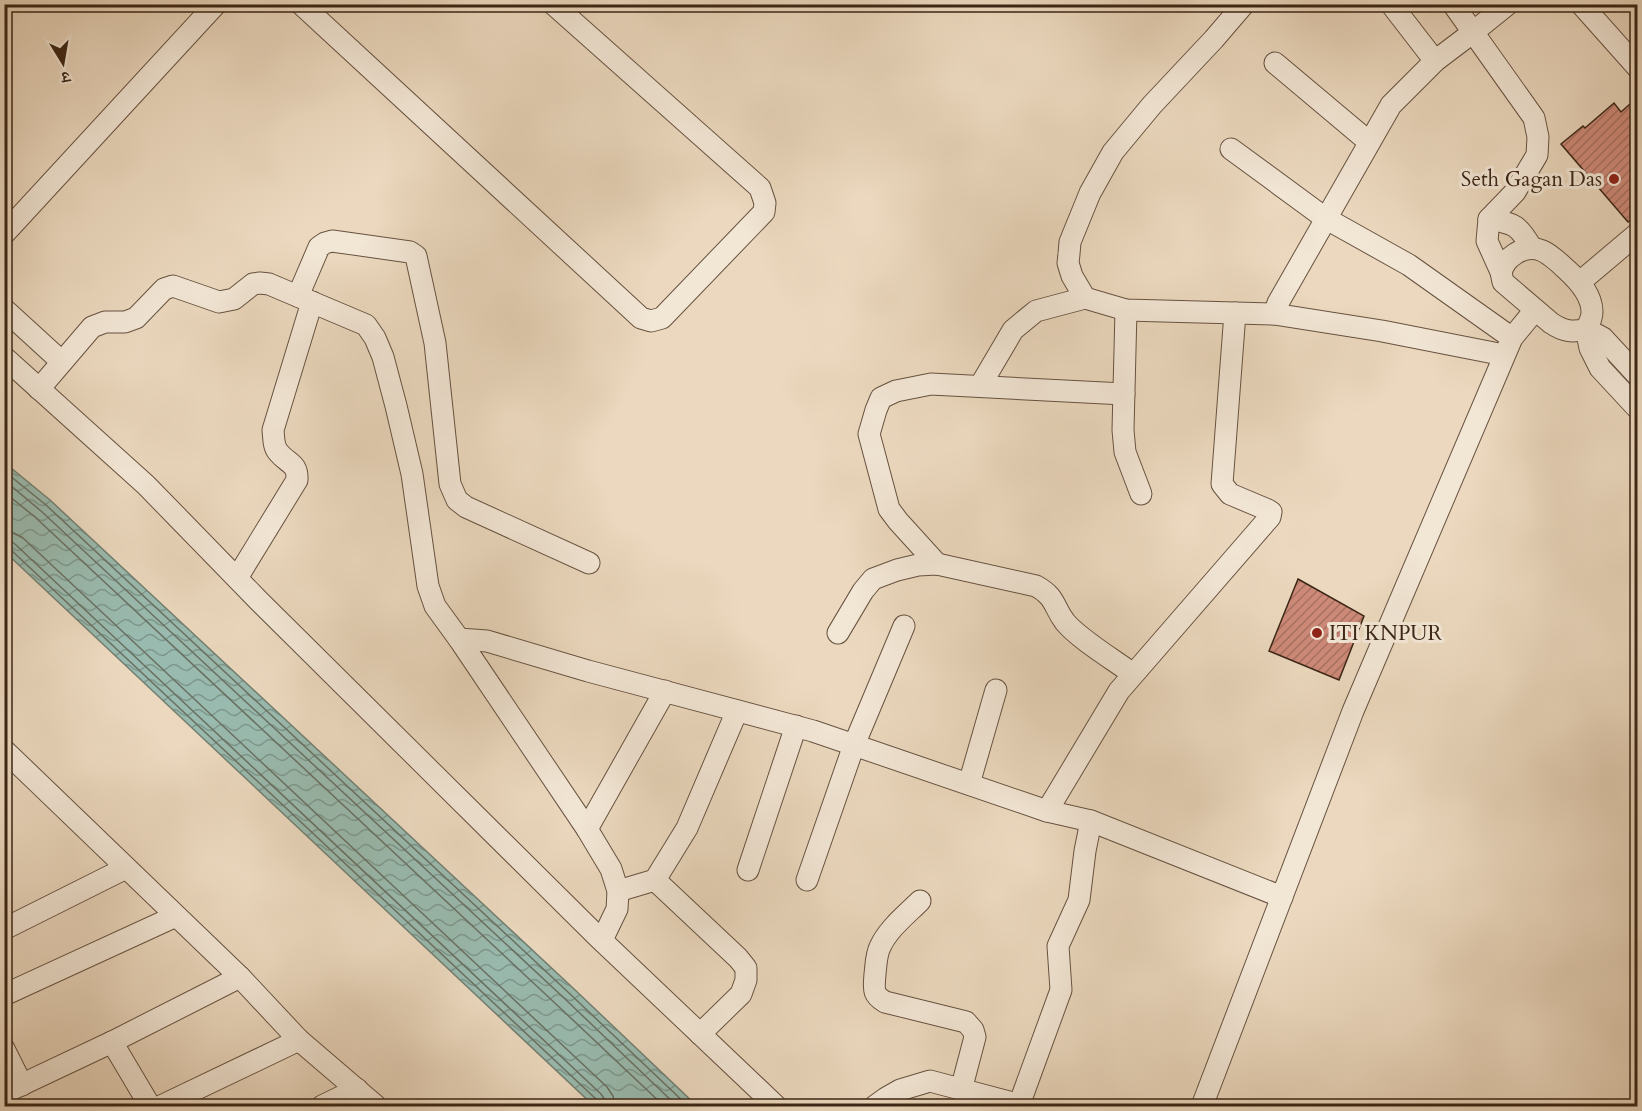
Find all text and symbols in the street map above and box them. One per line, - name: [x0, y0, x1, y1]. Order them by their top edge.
- north arrow: [33, 33, 93, 93]
- text: उ: [58, 65, 73, 89]
- place label: Seth Gagan Das: [1461, 165, 1602, 194]
- marker: Seth Gagan Das: [1607, 172, 1621, 186]
- place label: ITI KNPUR: [1329, 619, 1442, 648]
- marker: ITI KNPUR: [1310, 626, 1324, 640]

